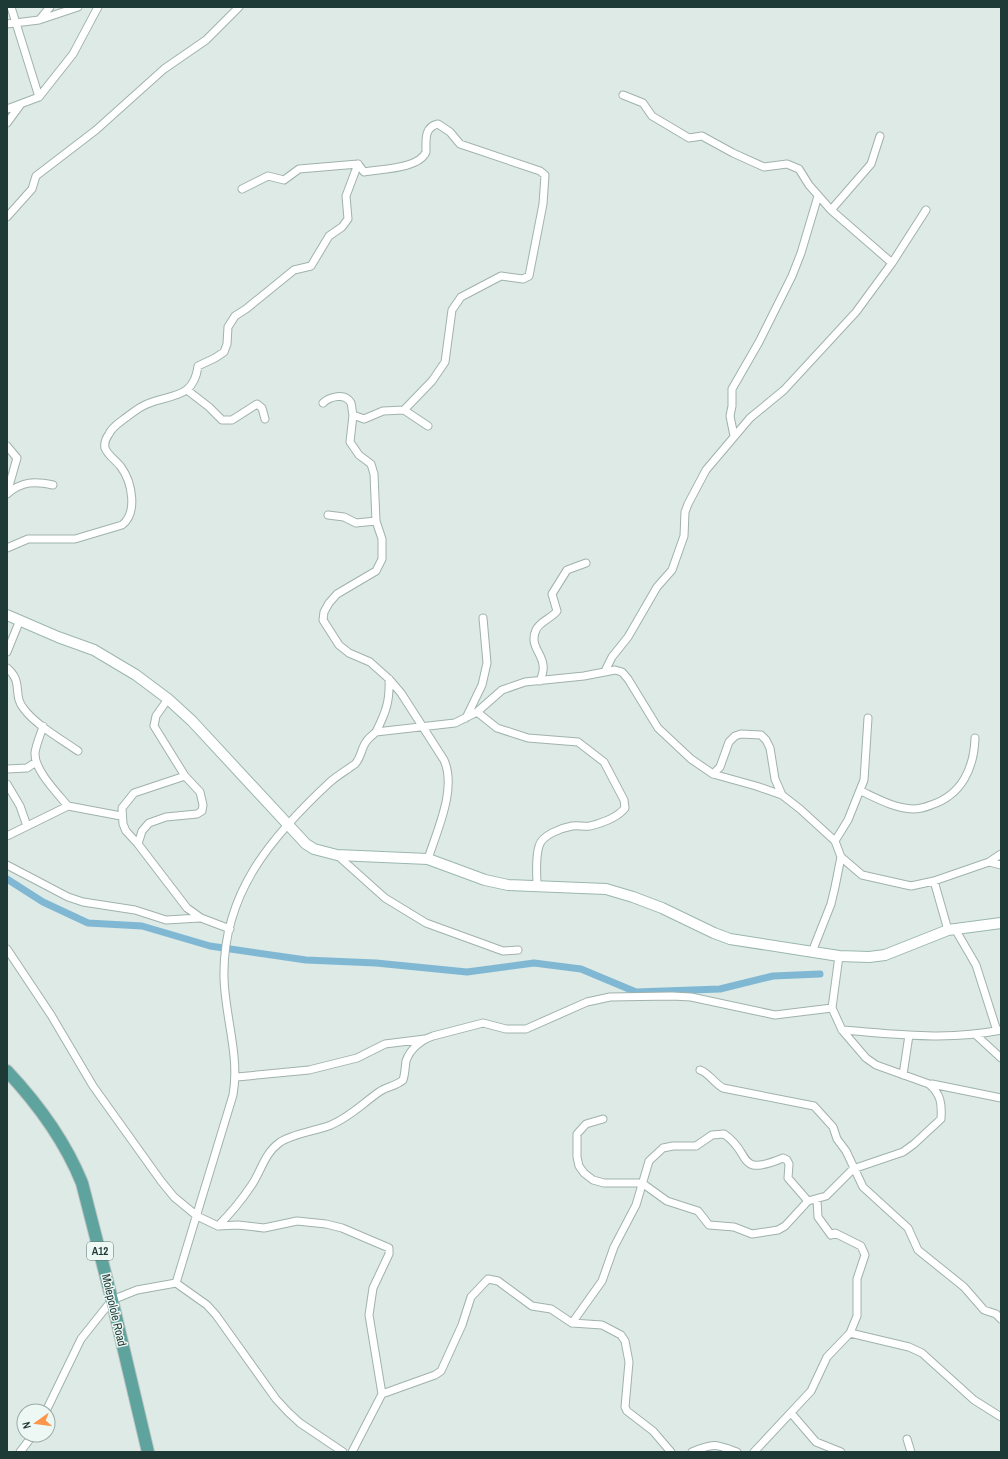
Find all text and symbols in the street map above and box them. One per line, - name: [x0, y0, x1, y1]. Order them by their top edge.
- road number: A12: [87, 1242, 113, 1260]
- street label: Molepolole Road: [98, 1272, 130, 1348]
- north arrow: [16, 1403, 56, 1443]
- text: N: [19, 1421, 34, 1430]

